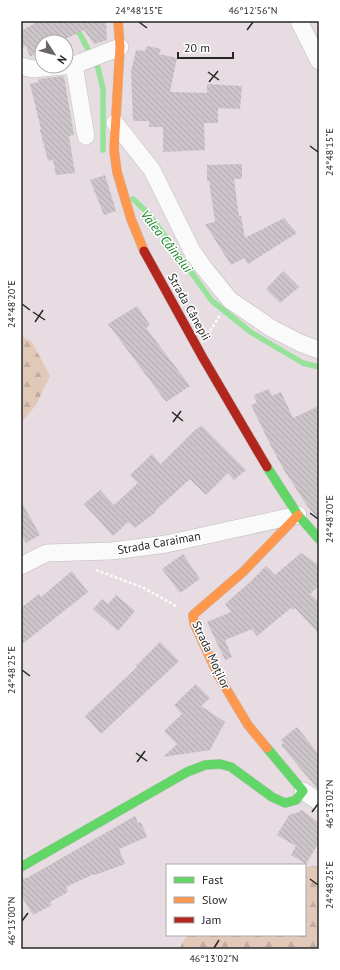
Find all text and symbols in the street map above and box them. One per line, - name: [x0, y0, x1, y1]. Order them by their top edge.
- text: 24°48'15"E: [115, 4, 163, 17]
- text: 46°12'56"N: [228, 4, 278, 17]
- north arrow: [34, 34, 74, 74]
- scale bar: [178, 34, 233, 60]
- text: 20 m: [184, 40, 210, 55]
- text: N: [54, 53, 70, 67]
- text: 24°48'15"E: [323, 128, 336, 176]
- water label: Valea Câinelui: [137, 207, 197, 277]
- street label: Strada Cânepii: [165, 271, 214, 343]
- text: 24°48'20"E: [5, 280, 18, 328]
- text: 24°48'20"E: [323, 495, 336, 543]
- street label: Strada Caraiman: [116, 528, 202, 557]
- street label: Strada Moților: [189, 618, 234, 691]
- text: 24°48'25"E: [5, 646, 18, 694]
- text: 46°13'02"N: [323, 779, 336, 829]
- text: 24°48'25"E: [323, 861, 336, 909]
- legend: [166, 864, 306, 936]
- text: Fast: [202, 872, 223, 887]
- text: Slow: [202, 892, 227, 907]
- text: 46°13'00"N: [5, 896, 18, 946]
- text: Jam: [201, 912, 221, 927]
- text: 46°13'02"N: [189, 952, 239, 965]

